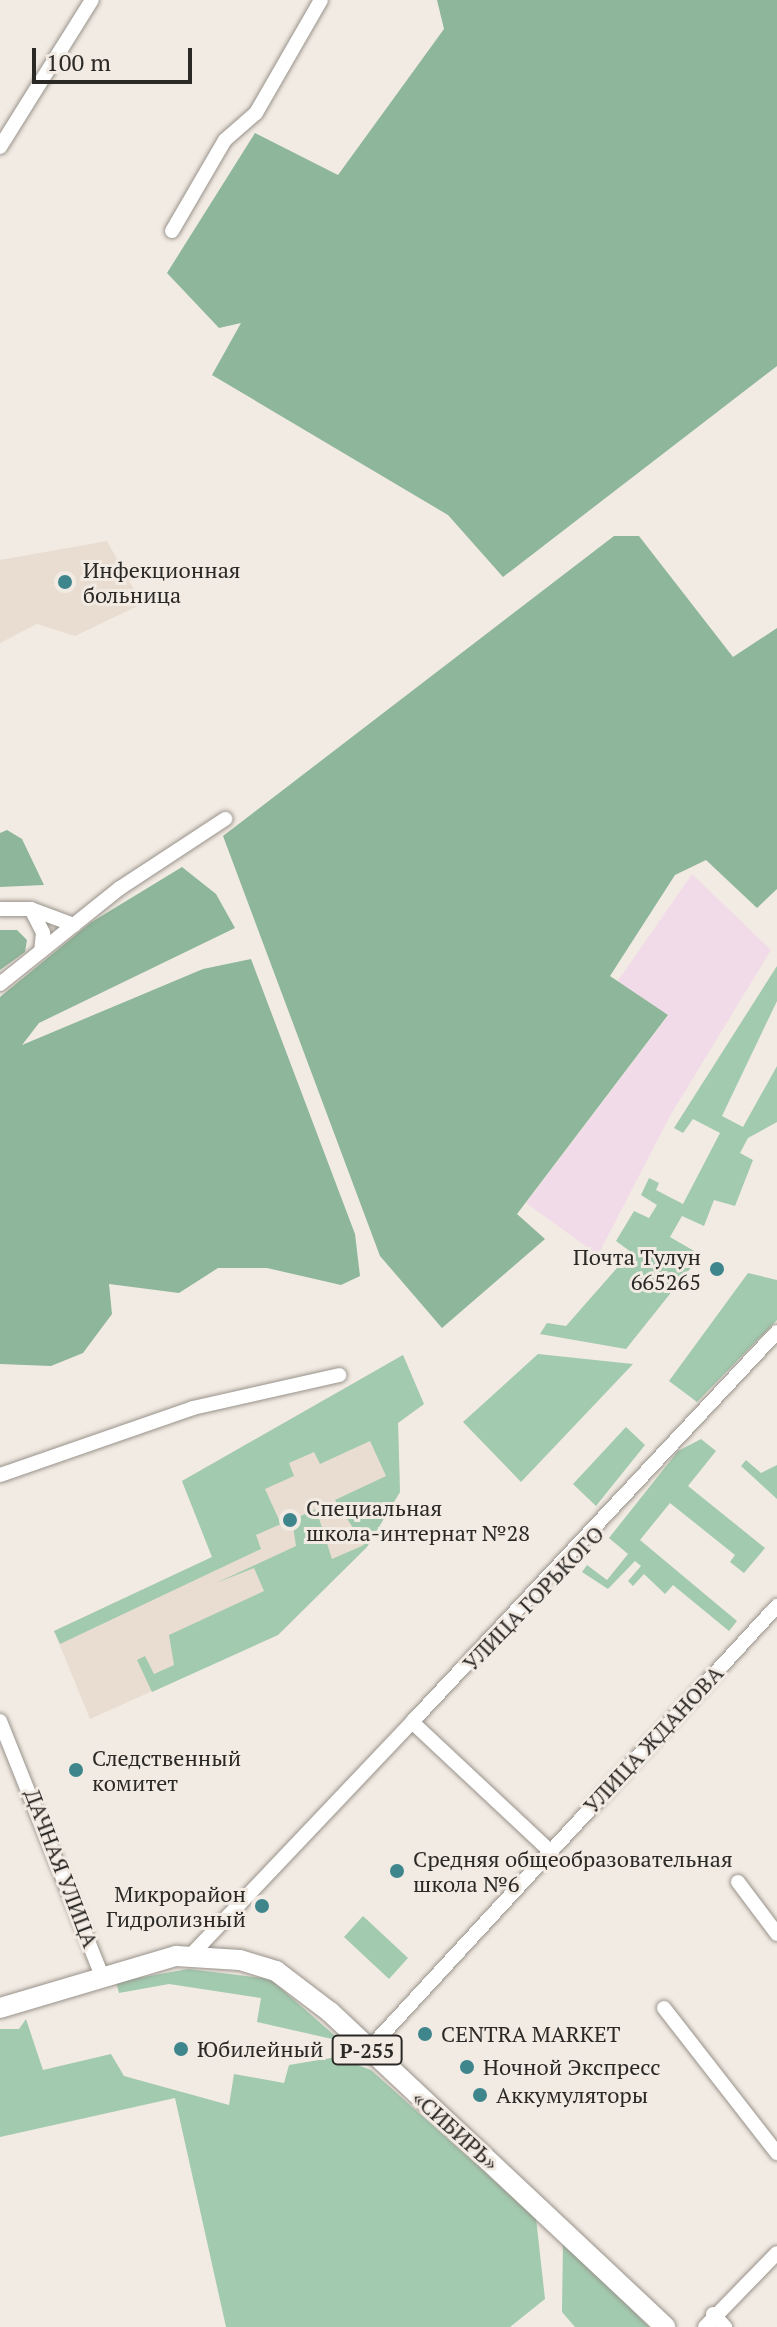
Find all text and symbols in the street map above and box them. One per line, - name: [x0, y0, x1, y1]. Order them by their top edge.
- scale bar: [36, 32, 196, 82]
- text: 100 m: [46, 46, 111, 78]
- place label: Инфекционная больница: [83, 556, 240, 608]
- marker: Инфекционная больница: [54, 571, 76, 593]
- place label: Почта Тулун 665265: [573, 1243, 701, 1294]
- marker: Почта Тулун 665265: [708, 1260, 726, 1278]
- place label: Специальная школа-интернат №28: [306, 1494, 530, 1546]
- marker: Специальная школа-интернат №28: [281, 1511, 299, 1529]
- street label: УЛИЦА ГОРЬКОГО: [457, 1520, 609, 1676]
- street label: УЛИЦА ЖДАНОВА: [578, 1660, 728, 1818]
- place label: Следственный комитет: [92, 1744, 241, 1796]
- marker: Следственный комитет: [67, 1761, 85, 1779]
- street label: ДАЧНАЯ УЛИЦА: [20, 1785, 104, 1951]
- place label: Средняя общеобразовательная школа №6: [413, 1845, 733, 1896]
- marker: Средняя общеобразовательная школа №6: [388, 1862, 406, 1880]
- place label: Микрорайон Гидролизный: [106, 1880, 246, 1932]
- marker: Микрорайон Гидролизный: [253, 1897, 271, 1915]
- place label: CENTRA MARKET: [441, 2021, 621, 2047]
- marker: CENTRA MARKET: [416, 2025, 434, 2043]
- road number: Р-255: [331, 2034, 403, 2066]
- place label: Юбилейный: [197, 2036, 323, 2062]
- marker: Юбилейный: [172, 2040, 190, 2058]
- place label: Ночной Экспресс: [483, 2054, 660, 2080]
- marker: Ночной Экспресс: [458, 2058, 476, 2076]
- place label: Аккумуляторы: [496, 2082, 648, 2108]
- street label: «СИБИРЬ»: [407, 2084, 505, 2176]
- marker: Аккумуляторы: [471, 2086, 489, 2104]

